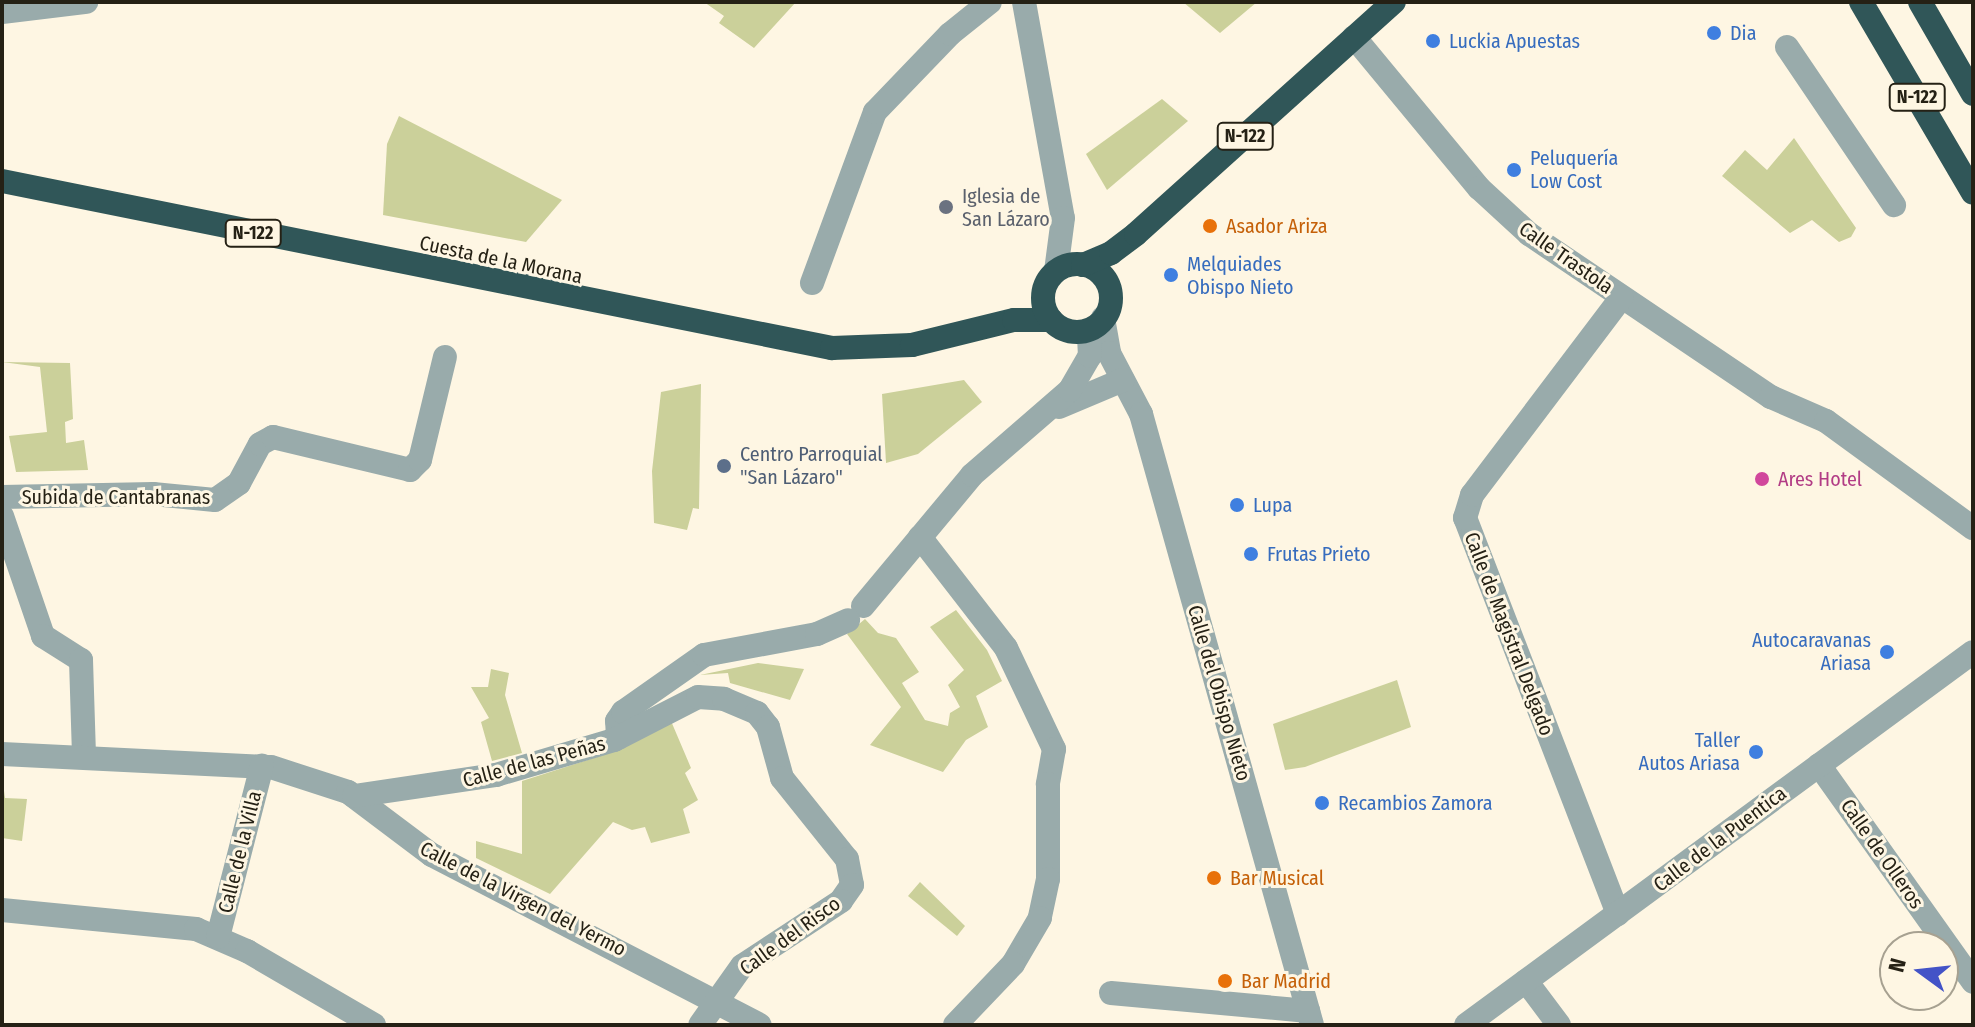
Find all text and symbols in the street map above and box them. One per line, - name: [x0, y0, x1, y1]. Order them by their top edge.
- place label: Dia: [1730, 21, 1756, 45]
- marker: Dia: [1705, 24, 1723, 42]
- place label: Luckia Apuestas: [1449, 29, 1580, 53]
- marker: Luckia Apuestas: [1424, 32, 1442, 50]
- road number: N-122: [1887, 83, 1947, 111]
- road number: N-122: [1215, 122, 1275, 150]
- place label: Peluquería Low Cost: [1530, 146, 1618, 193]
- marker: Peluquería Low Cost: [1505, 161, 1523, 179]
- place label: Iglesia de San Lázaro: [962, 184, 1050, 231]
- marker: Iglesia de San Lázaro: [937, 198, 955, 216]
- place label: Asador Ariza: [1226, 214, 1328, 238]
- marker: Asador Ariza: [1201, 217, 1219, 235]
- street label: Calle Trastola: [1514, 217, 1618, 299]
- road number: N-122: [223, 219, 283, 247]
- street label: Cuesta de la Morana: [417, 231, 585, 289]
- place label: Melquiades Obispo Nieto: [1187, 252, 1293, 299]
- marker: Melquiades Obispo Nieto: [1162, 266, 1180, 284]
- place label: Centro Parroquial "San Lázaro": [740, 442, 883, 489]
- marker: Centro Parroquial "San Lázaro": [715, 457, 733, 475]
- place label: Ares Hotel: [1778, 467, 1862, 491]
- marker: Ares Hotel: [1753, 470, 1771, 488]
- street label: Subida de Cantabranas: [22, 485, 210, 509]
- place label: Lupa: [1253, 493, 1292, 517]
- marker: Lupa: [1228, 496, 1246, 514]
- street label: Calle de Magistral Delgado: [1459, 529, 1559, 739]
- place label: Frutas Prieto: [1267, 542, 1371, 566]
- marker: Frutas Prieto: [1242, 545, 1260, 563]
- street label: Calle del Obispo Nieto: [1182, 602, 1256, 784]
- place label: Autocaravanas Ariasa: [1752, 628, 1871, 675]
- marker: Autocaravanas Ariasa: [1878, 643, 1896, 661]
- place label: Taller Autos Ariasa: [1639, 728, 1740, 775]
- street label: Calle de las Peñas: [460, 731, 608, 793]
- marker: Taller Autos Ariasa: [1747, 743, 1765, 761]
- street label: Calle de la Puentica: [1649, 781, 1791, 897]
- street label: Calle de la Villa: [213, 788, 267, 916]
- place label: Recambios Zamora: [1338, 791, 1492, 815]
- marker: Recambios Zamora: [1313, 794, 1331, 812]
- street label: Calle de Olleros: [1835, 795, 1929, 913]
- street label: Calle de la Virgen del Yermo: [416, 837, 630, 961]
- place label: Bar Musical: [1230, 866, 1324, 890]
- marker: Bar Musical: [1205, 869, 1223, 887]
- street label: Calle del Risco: [735, 892, 845, 980]
- north arrow: [1879, 931, 1959, 1011]
- text: N: [1883, 955, 1912, 975]
- place label: Bar Madrid: [1241, 969, 1331, 993]
- marker: Bar Madrid: [1216, 972, 1234, 990]

